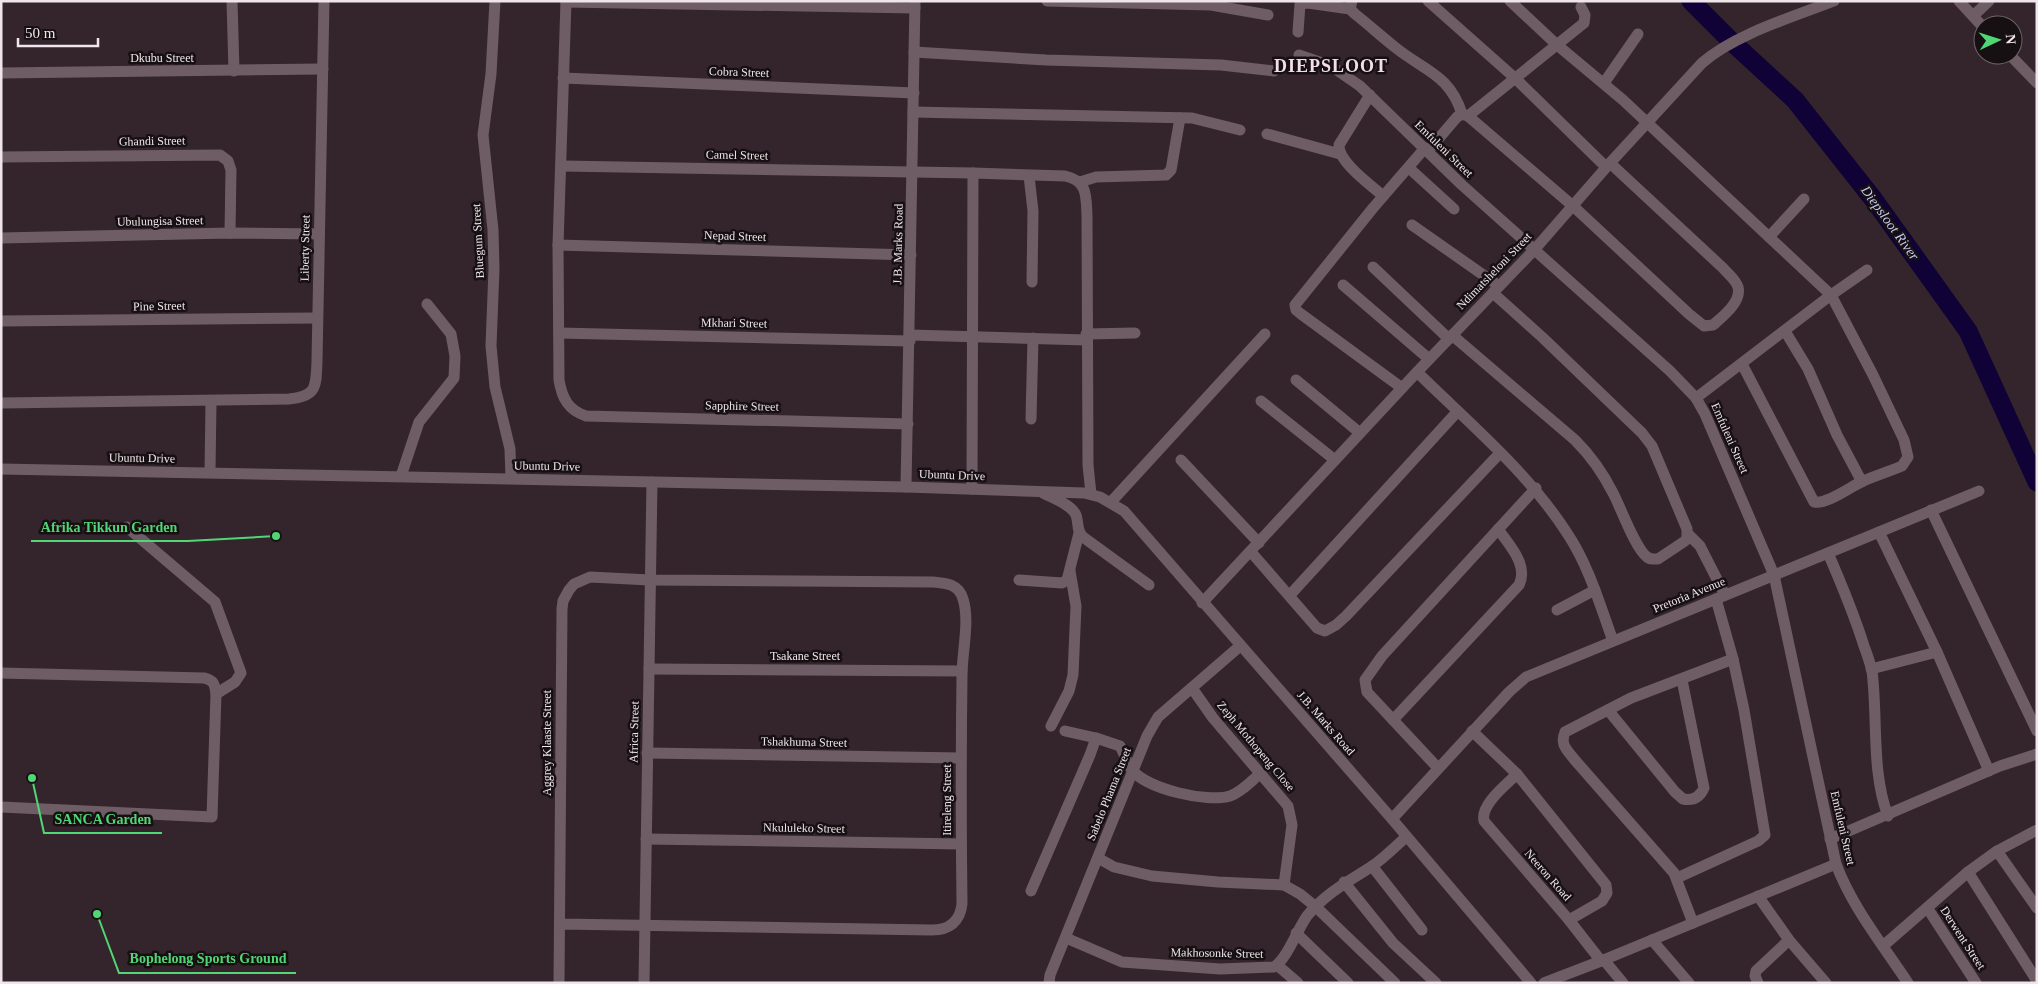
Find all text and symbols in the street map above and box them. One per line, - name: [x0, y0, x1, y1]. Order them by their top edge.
- scale bar: [18, 15, 98, 47]
- north arrow: [1973, 15, 2023, 65]
- text: 50 m: [25, 25, 56, 41]
- text: N: [2003, 34, 2018, 45]
- street label: Dkubu Street: [130, 51, 194, 65]
- district label: DIEPSLOOT: [1274, 56, 1388, 76]
- street label: Cobra Street: [709, 64, 770, 80]
- street label: Emfuleni Street: [1412, 118, 1477, 181]
- street label: Ghandi Street: [119, 133, 186, 149]
- street label: Camel Street: [706, 147, 769, 163]
- water label: Diepsloot River: [1857, 182, 1922, 264]
- street label: Bluegum Street: [469, 203, 487, 279]
- street label: J.B. Marks Road: [890, 204, 906, 284]
- street label: Ubulungisa Street: [117, 213, 204, 229]
- street label: Liberty Street: [297, 214, 313, 281]
- street label: Nepad Street: [704, 228, 767, 244]
- street label: Ndimatsheloni Street: [1454, 229, 1535, 312]
- street label: Pine Street: [133, 299, 186, 313]
- street label: Mkhari Street: [701, 315, 768, 331]
- street label: Sapphire Street: [705, 398, 780, 414]
- street label: Emfuleni Street: [1708, 401, 1752, 476]
- street label: Ubuntu Drive: [109, 450, 175, 466]
- street label: Ubuntu Drive: [514, 458, 580, 474]
- street label: Ubuntu Drive: [919, 467, 985, 483]
- callout: Afrika Tikkun Garden: [31, 512, 188, 541]
- text: Afrika Tikkun Garden: [41, 520, 177, 535]
- street label: Pretoria Avenue: [1651, 574, 1727, 616]
- street label: Tsakane Street: [770, 649, 841, 663]
- street label: J.B. Marks Road: [1294, 688, 1358, 758]
- street label: Aggrey Klaaste Street: [540, 689, 554, 796]
- street label: Zeph Mothopeng Close: [1214, 698, 1298, 794]
- street label: Africa Street: [626, 700, 642, 763]
- street label: Tshakhuma Street: [761, 734, 848, 750]
- street label: Sabelo Phama Street: [1084, 745, 1134, 843]
- street label: Itireleng Street: [940, 764, 954, 836]
- street label: Emfuleni Street: [1828, 790, 1858, 867]
- callout: SANCA Garden: [44, 804, 162, 833]
- text: SANCA Garden: [55, 812, 152, 827]
- street label: Nkululeko Street: [763, 820, 846, 836]
- street label: Neeron Road: [1522, 846, 1574, 904]
- street label: Derwent Street: [1937, 904, 1989, 973]
- callout: Bophelong Sports Ground: [119, 944, 296, 973]
- street label: Makhosonke Street: [1170, 945, 1264, 961]
- text: Bophelong Sports Ground: [130, 951, 287, 966]

